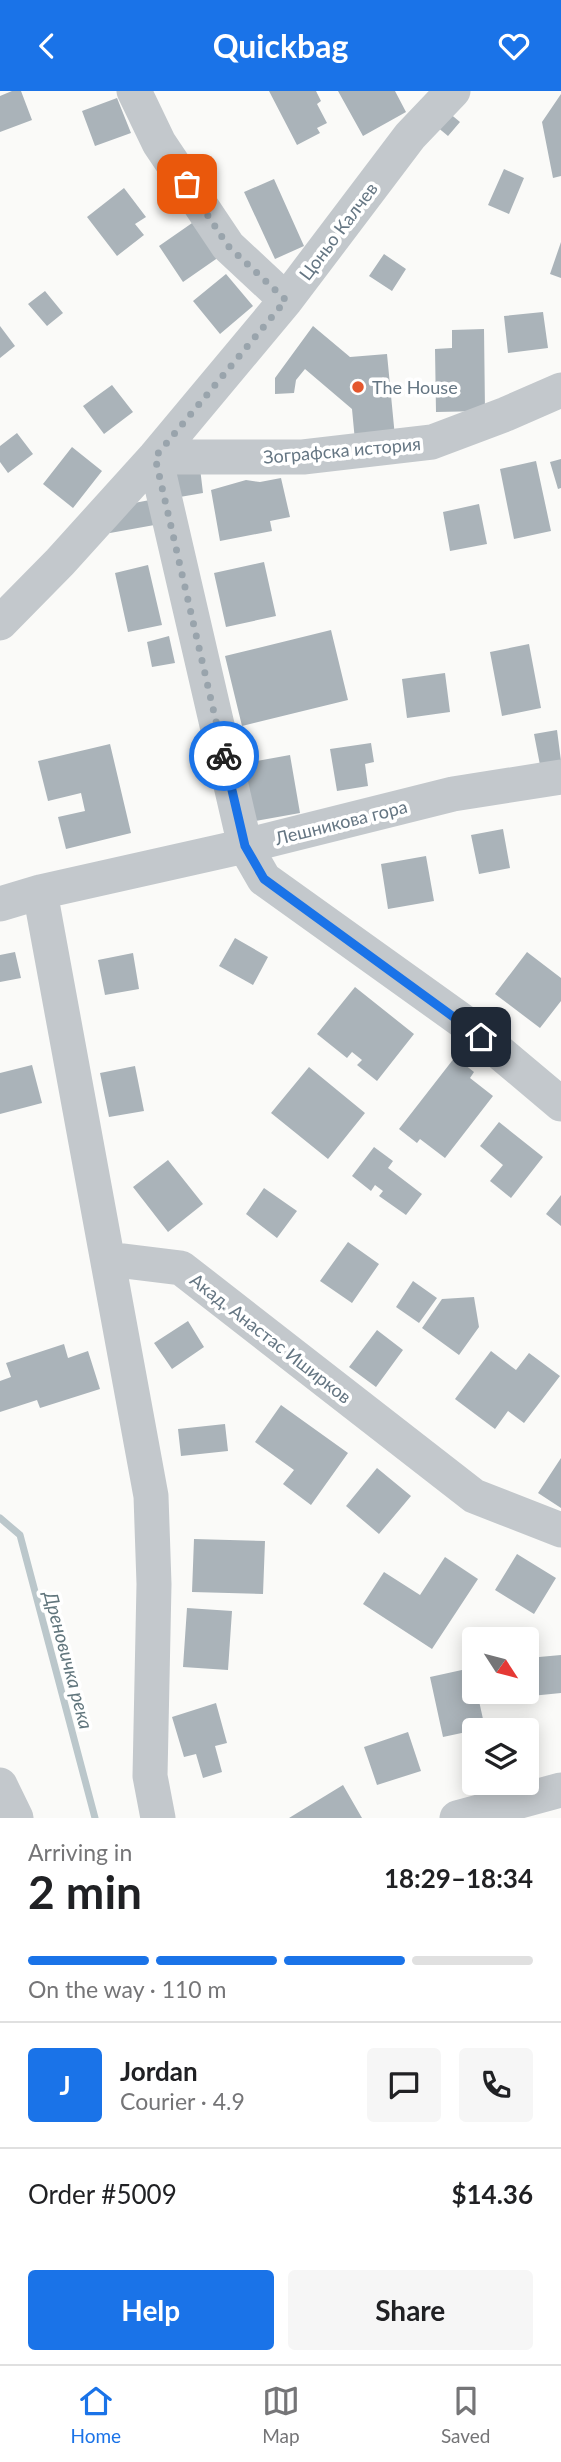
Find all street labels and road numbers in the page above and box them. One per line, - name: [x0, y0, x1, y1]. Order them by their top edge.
- street label: Цоньо Калчев: [294, 178, 382, 284]
- street label: Зографска история: [262, 432, 422, 468]
- street label: Лешникова гора: [272, 795, 409, 849]
- street label: Акад. Анастас Иширков: [186, 1268, 356, 1408]

